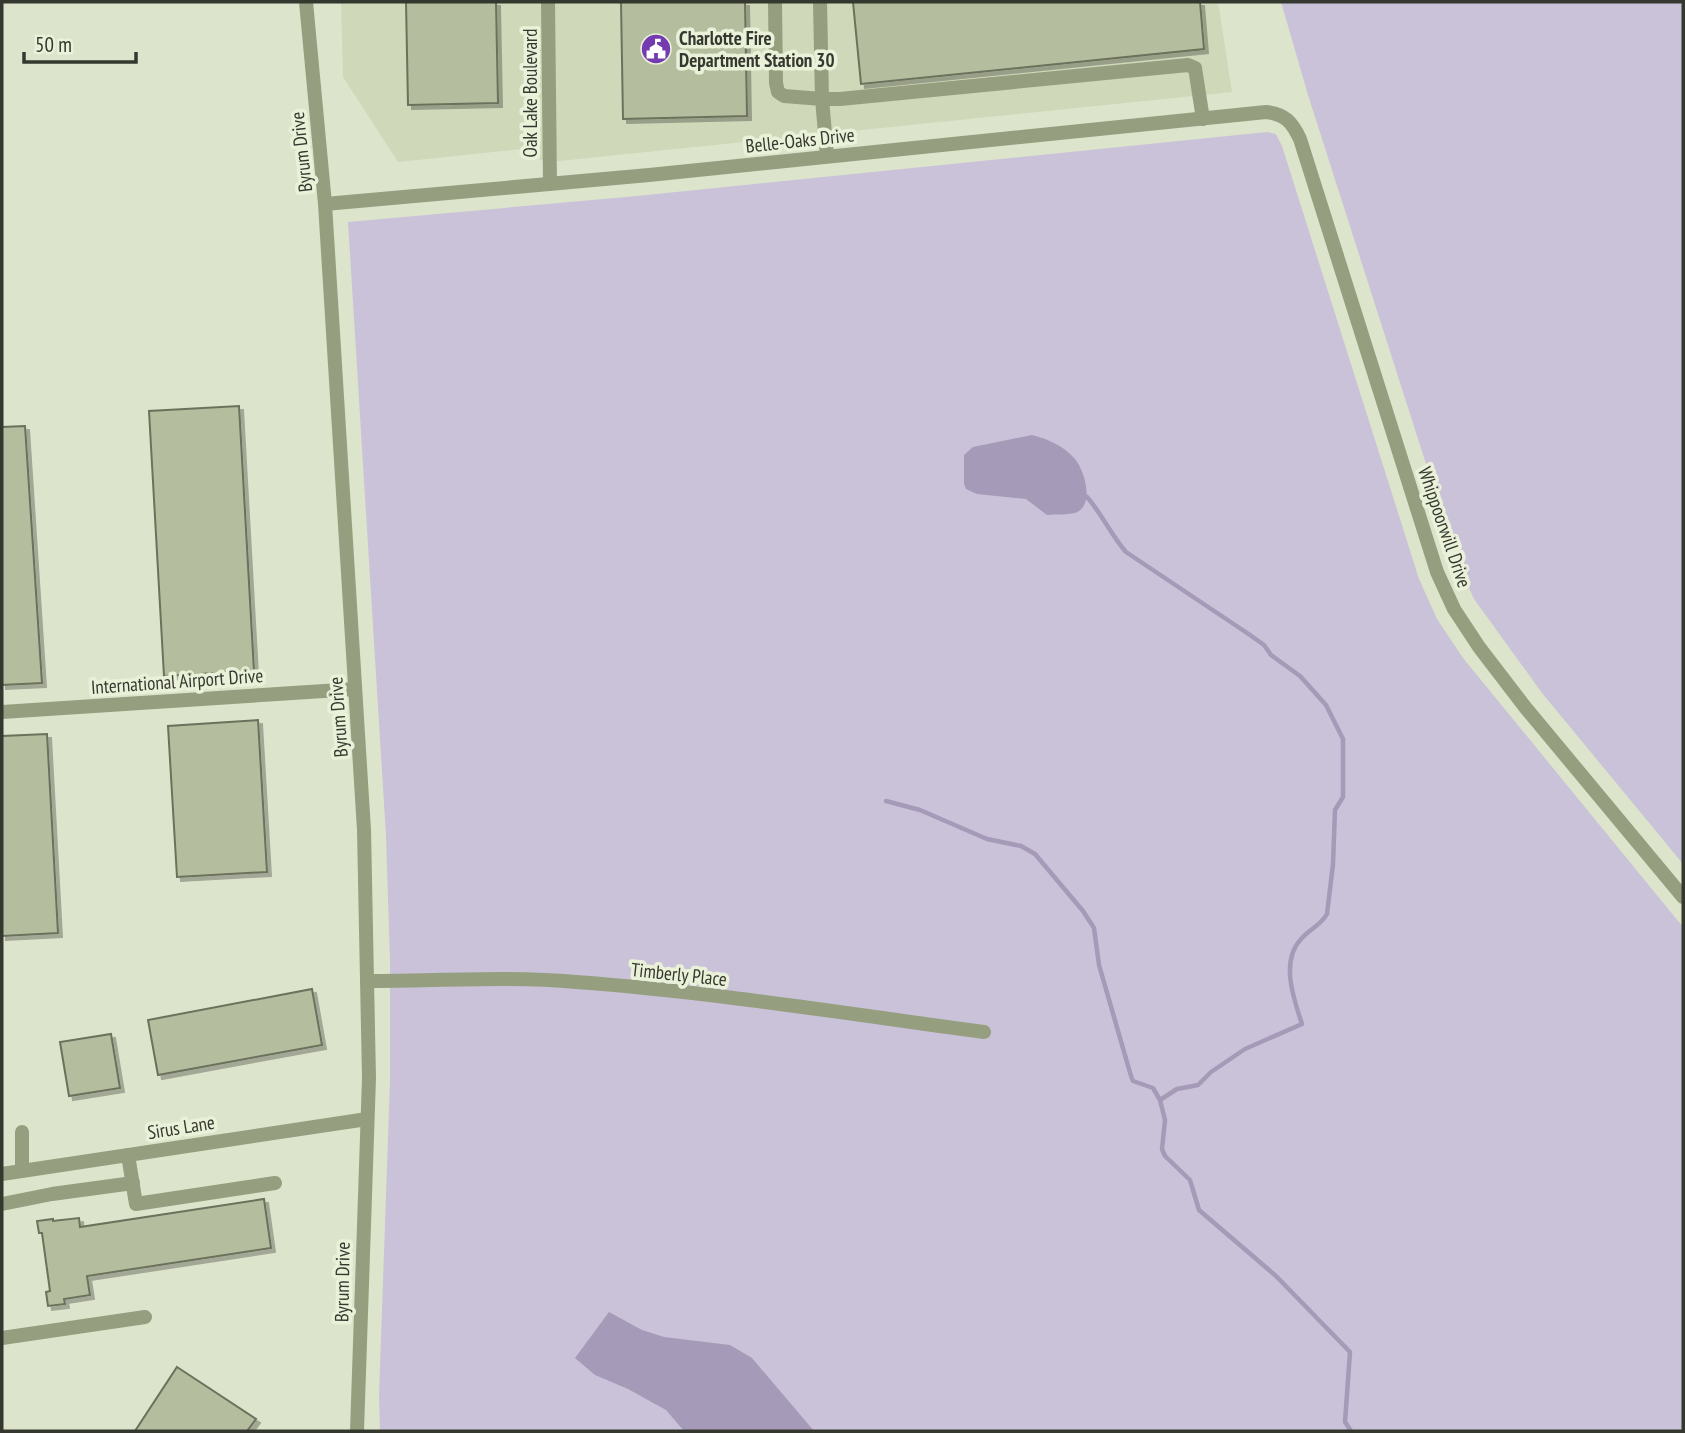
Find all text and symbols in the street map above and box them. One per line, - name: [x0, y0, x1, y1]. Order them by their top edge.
- scale bar: [24, 21, 136, 65]
- place label: Charlotte Fire Department Station 30: [679, 26, 834, 72]
- street label: Oak Lake Boulevard: [518, 28, 542, 158]
- text: 50 m: [35, 31, 72, 58]
- public building icon: Charlotte Fire Department Station 30: [639, 32, 673, 66]
- street label: Byrum Drive: [285, 111, 317, 193]
- street label: Belle-Oaks Drive: [744, 122, 856, 158]
- street label: Whippoorwill Drive: [1413, 463, 1477, 591]
- street label: International Airport Drive: [90, 663, 264, 699]
- street label: Byrum Drive: [323, 676, 353, 758]
- street label: Timberly Place: [630, 957, 728, 991]
- street label: Sirus Lane: [146, 1110, 216, 1144]
- street label: Byrum Drive: [329, 1241, 355, 1322]

